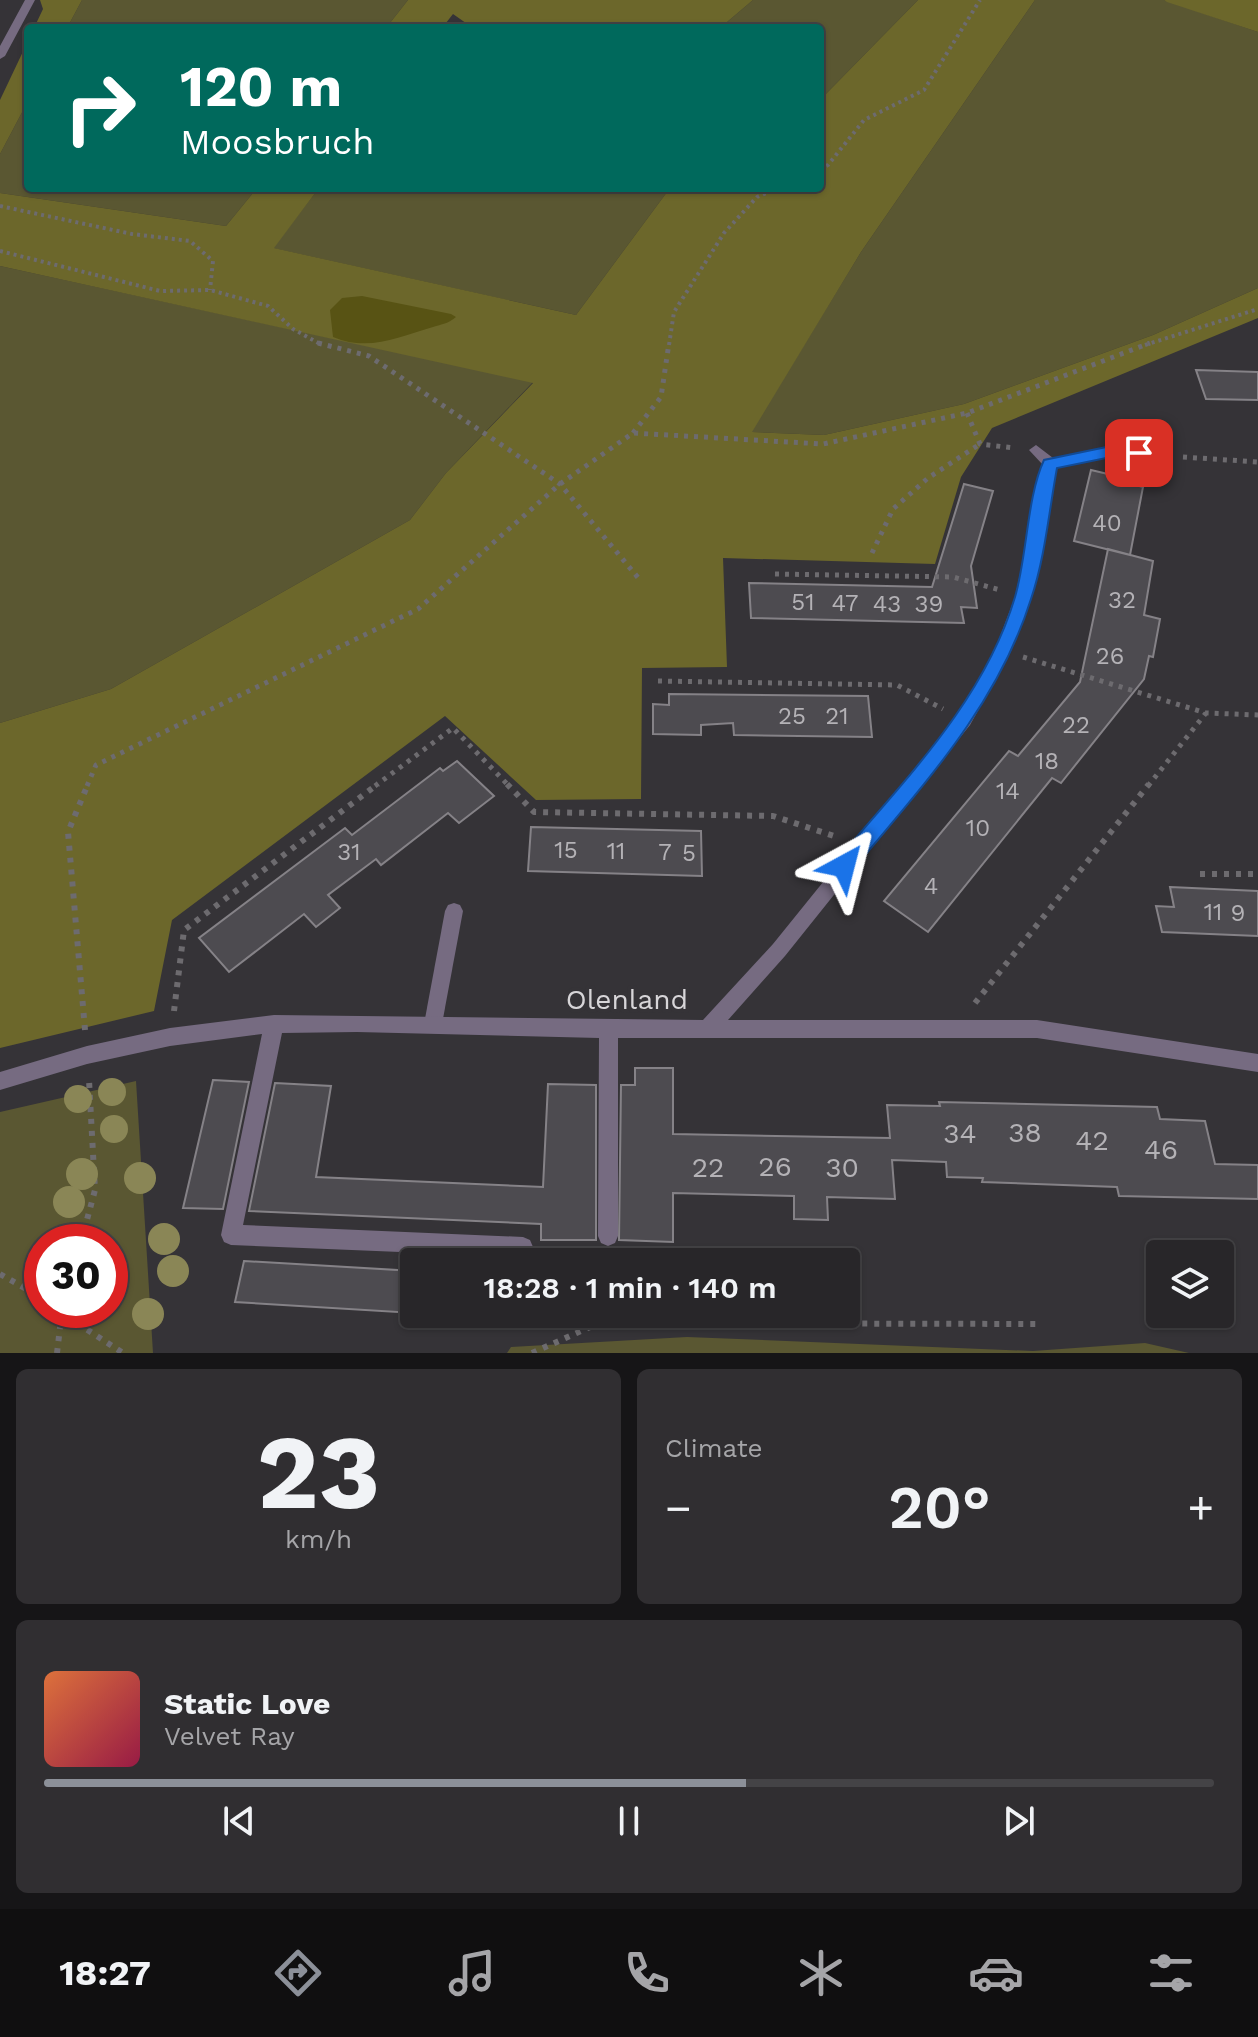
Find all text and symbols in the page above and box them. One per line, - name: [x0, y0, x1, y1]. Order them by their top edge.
- text: 120 m: [180, 54, 342, 120]
- icon: right: [48, 56, 152, 160]
- text: Moosbruch: [180, 121, 375, 163]
- pin: [1105, 419, 1173, 487]
- icon: arrive: [1117, 431, 1161, 475]
- house number: 40: [1092, 509, 1122, 537]
- house number: 32: [1108, 586, 1136, 614]
- house number: 51: [791, 588, 815, 616]
- house number: 47: [832, 589, 858, 617]
- house number: 43: [873, 590, 901, 618]
- house number: 39: [915, 590, 943, 618]
- house number: 26: [1096, 642, 1124, 670]
- house number: 25: [778, 702, 806, 730]
- house number: 21: [825, 702, 849, 730]
- house number: 22: [1062, 711, 1090, 739]
- house number: 18: [1035, 747, 1059, 775]
- house number: 14: [996, 777, 1020, 805]
- house number: 10: [966, 814, 990, 842]
- position arrow: [802, 824, 886, 908]
- house number: 15: [554, 836, 578, 864]
- house number: 11: [607, 837, 625, 865]
- house number: 31: [337, 838, 361, 866]
- house number: 7: [658, 838, 672, 866]
- house number: 5: [682, 839, 696, 867]
- house number: 4: [924, 872, 938, 900]
- house number: 11: [1204, 898, 1222, 926]
- house number: 9: [1231, 899, 1245, 927]
- street label: Olenland: [566, 983, 688, 1016]
- house number: 38: [1008, 1116, 1042, 1149]
- house number: 34: [943, 1117, 977, 1150]
- house number: 42: [1075, 1124, 1109, 1157]
- house number: 46: [1144, 1133, 1178, 1166]
- house number: 26: [758, 1150, 792, 1183]
- house number: 22: [692, 1151, 724, 1184]
- house number: 30: [825, 1151, 859, 1184]
- speed limit sign: 30: [24, 1224, 128, 1328]
- map controls: [1146, 1240, 1234, 1328]
- button: layers: [1146, 1240, 1234, 1328]
- text: 18:28 · 1 min · 140 m: [483, 1270, 777, 1305]
- text: 23: [257, 1411, 380, 1533]
- text: Climate: [665, 1433, 763, 1463]
- text: 20°: [888, 1472, 991, 1543]
- text: −: [665, 1482, 692, 1534]
- text: +: [1187, 1482, 1214, 1534]
- text: km/h: [285, 1524, 352, 1554]
- text: Static Love: [164, 1686, 330, 1721]
- text: Velvet Ray: [164, 1721, 295, 1751]
- icon: previous: [217, 1799, 261, 1843]
- icon: pause: [607, 1799, 651, 1843]
- icon: next: [997, 1799, 1041, 1843]
- icon: directions: [270, 1945, 326, 2001]
- icon: music: [444, 1945, 500, 2001]
- icon: phone: [619, 1945, 675, 2001]
- icon: climate: [793, 1945, 849, 2001]
- icon: car: [968, 1945, 1024, 2001]
- icon: filters: [1143, 1945, 1199, 2001]
- text: 18:27: [59, 1952, 151, 1994]

